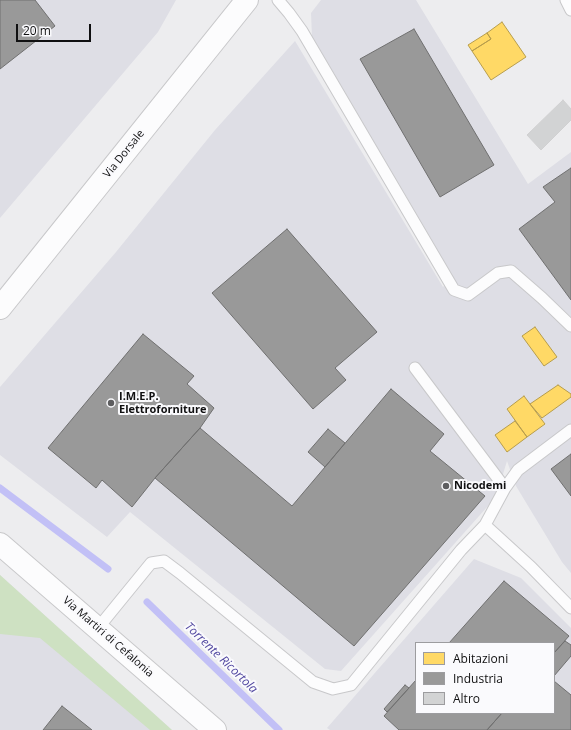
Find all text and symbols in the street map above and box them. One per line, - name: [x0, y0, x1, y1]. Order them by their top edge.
- scale bar: [18, 16, 93, 42]
- text: 20 m: [23, 22, 51, 39]
- street label: Via Dorsale: [101, 127, 147, 181]
- place label: I.M.E.P. Elettroforniture: [119, 390, 207, 416]
- marker: I.M.E.P. Elettroforniture: [106, 398, 116, 408]
- place label: Nicodemi: [454, 479, 506, 493]
- marker: Nicodemi: [441, 481, 451, 491]
- street label: Via Martiri di Cefalonia: [60, 594, 156, 680]
- water label: Torrente Ricortola: [182, 620, 260, 696]
- legend: [415, 642, 555, 714]
- text: Abitazioni: [453, 650, 508, 667]
- text: Industria: [453, 670, 503, 687]
- text: Altro: [453, 690, 480, 707]

